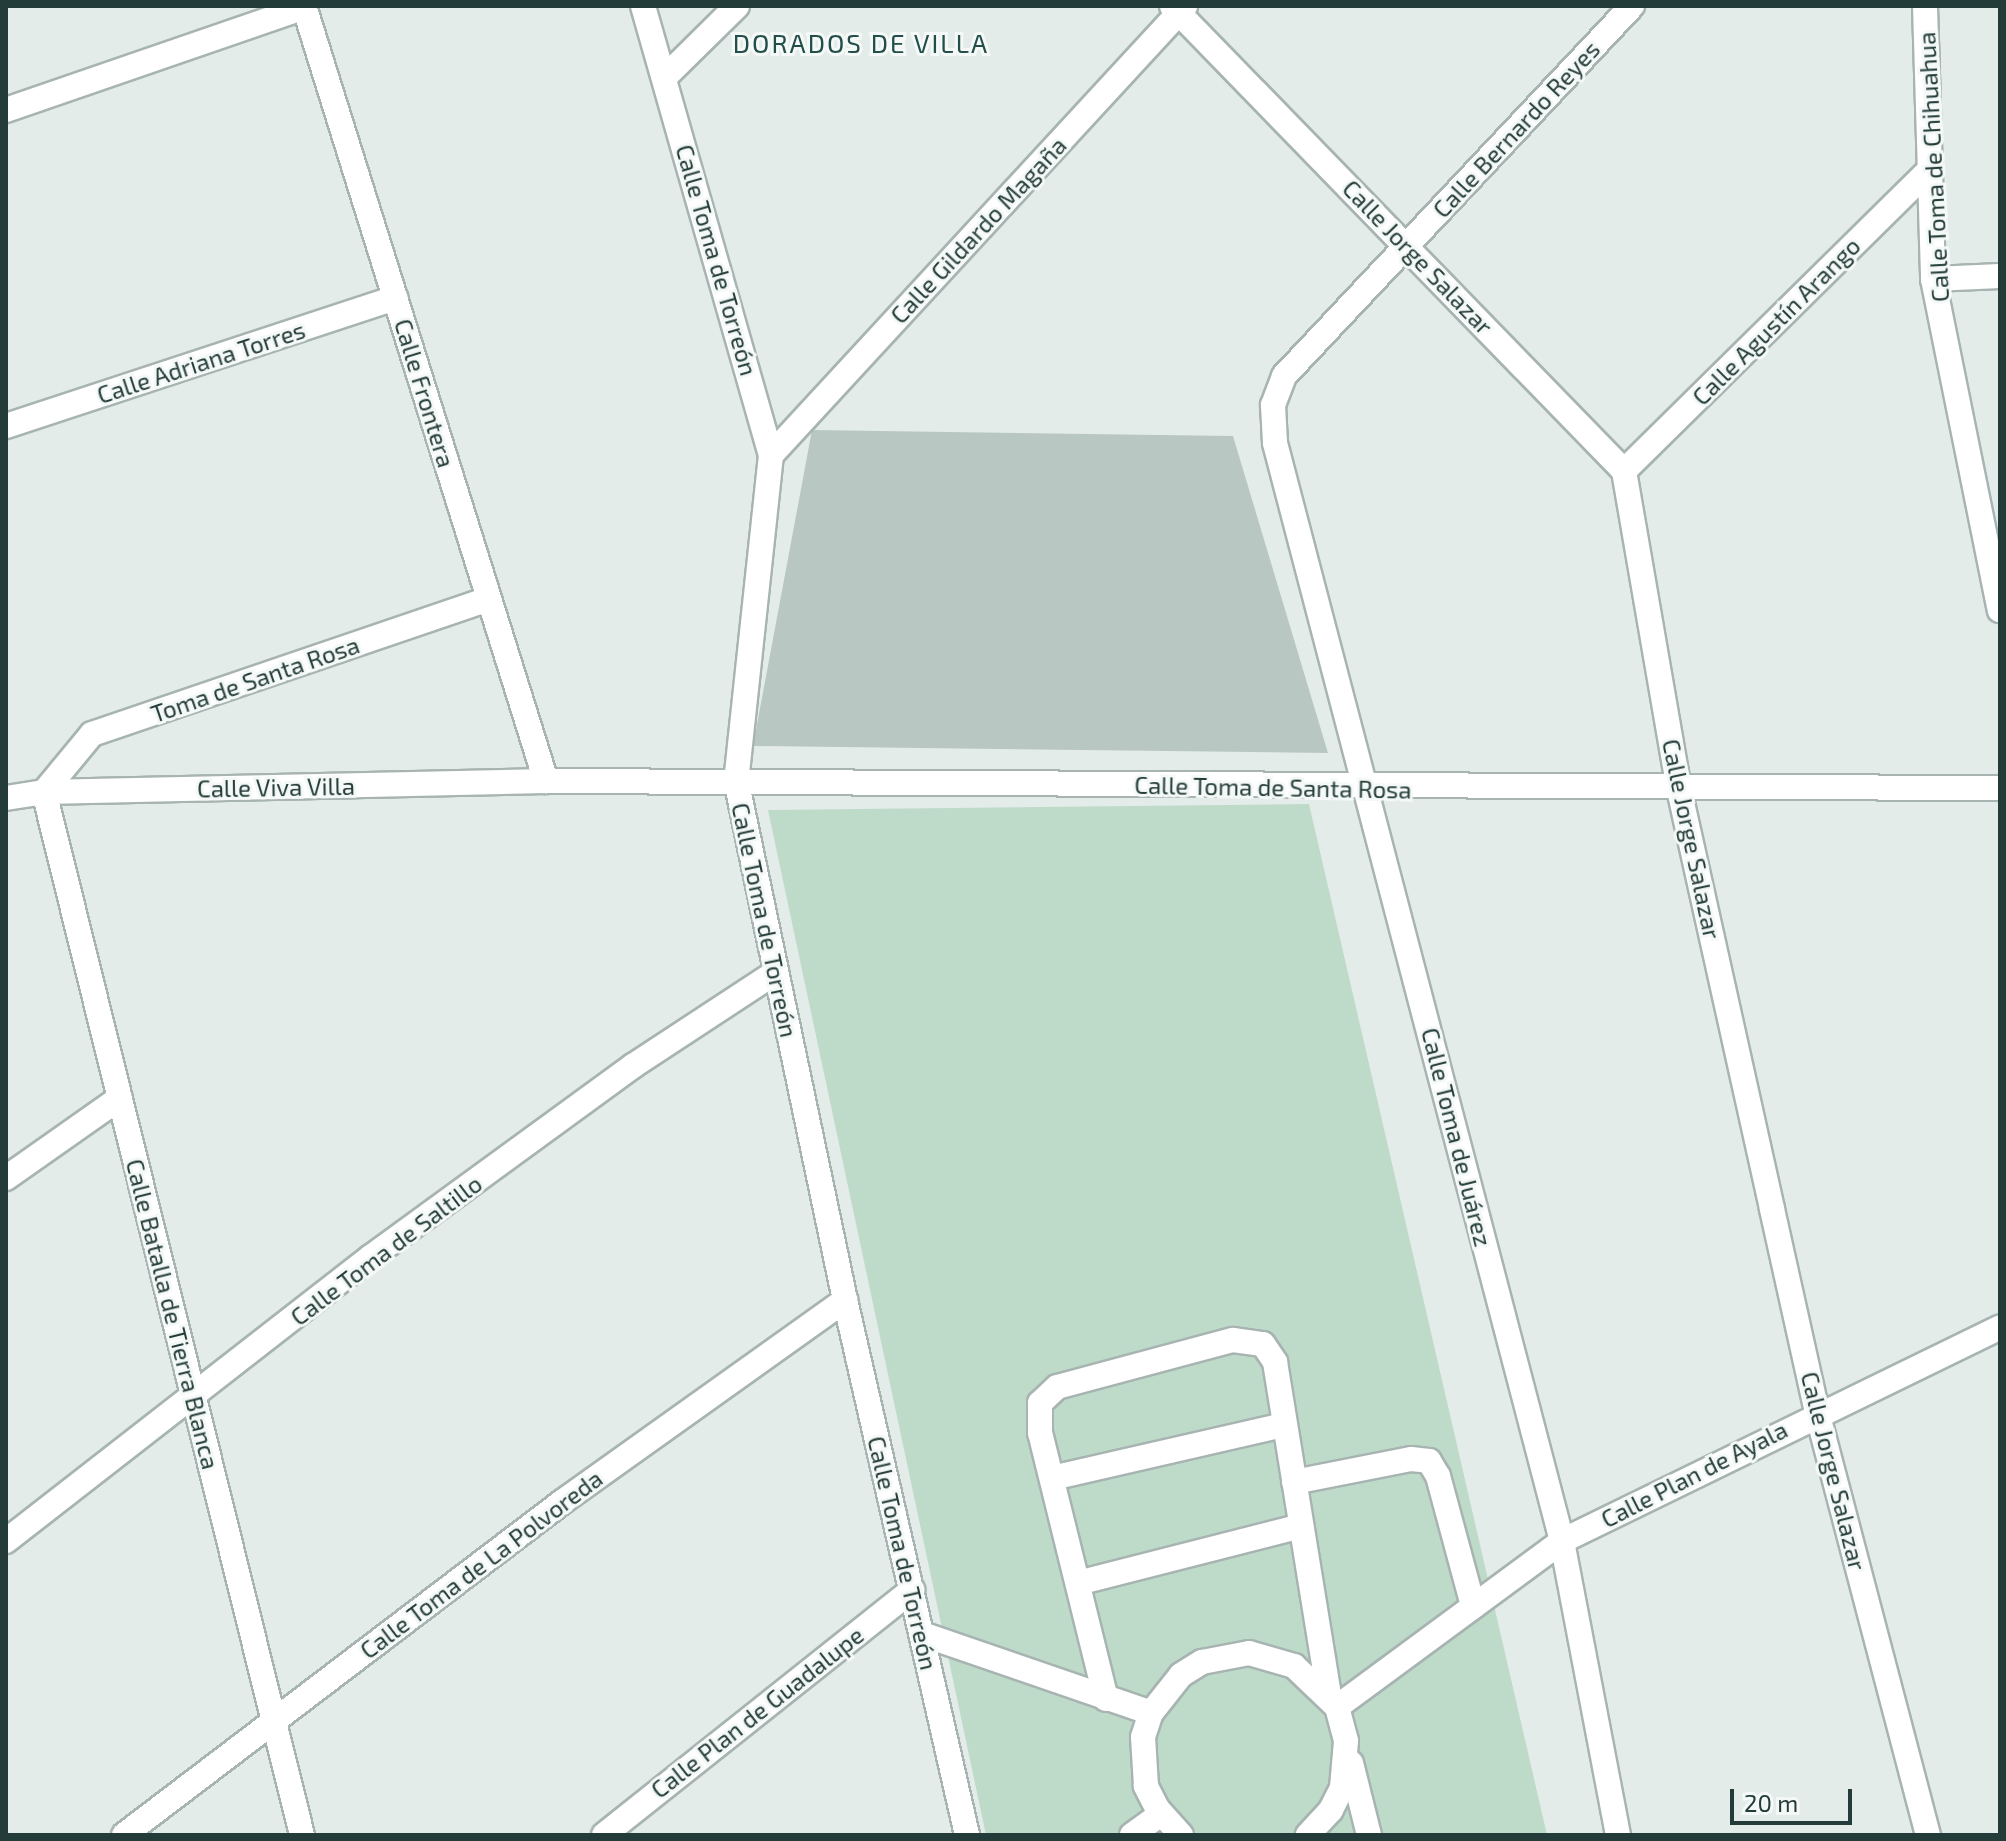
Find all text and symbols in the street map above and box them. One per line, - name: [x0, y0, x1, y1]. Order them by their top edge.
- district label: DORADOS DE VILLA: [732, 27, 990, 59]
- street label: Calle Toma de Chihuahua: [1912, 31, 1954, 303]
- street label: Calle Bernardo Reyes: [1427, 35, 1605, 223]
- street label: Calle Gildardo Magaña: [884, 131, 1072, 329]
- street label: Calle Toma de Torreón: [670, 141, 764, 379]
- street label: Calle Jorge Salazar: [1337, 174, 1499, 340]
- street label: Calle Agustín Arango: [1686, 231, 1866, 411]
- street label: Calle Adriana Torres: [93, 315, 309, 409]
- street label: Calle Frontera: [389, 315, 461, 471]
- street label: Toma de Santa Rosa: [147, 630, 363, 728]
- street label: Calle Jorge Salazar: [1657, 736, 1727, 942]
- street label: Calle Toma de Santa Rosa: [1134, 770, 1412, 804]
- street label: Calle Viva Villa: [196, 771, 356, 803]
- street label: Calle Toma de Torreón: [726, 800, 804, 1040]
- street label: Calle Toma de Juárez: [1416, 1024, 1498, 1250]
- street label: Calle Batalla de Tierra Blanca: [120, 1156, 226, 1472]
- street label: Calle Toma de Saltillo: [285, 1169, 487, 1331]
- street label: Calle Jorge Salazar: [1795, 1368, 1873, 1574]
- street label: Calle Plan de Ayala: [1596, 1414, 1792, 1534]
- street label: Calle Toma de Torreón: [862, 1433, 944, 1673]
- street label: Calle Toma de La Polvoreda: [354, 1463, 608, 1665]
- street label: Calle Plan de Guadalupe: [645, 1620, 869, 1804]
- scale bar: [1734, 1773, 1856, 1823]
- text: 20 m: [1744, 1788, 1798, 1817]

